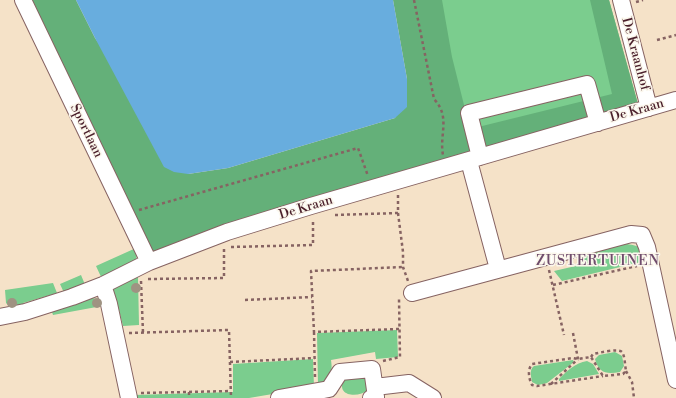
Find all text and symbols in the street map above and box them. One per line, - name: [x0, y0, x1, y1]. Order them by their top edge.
- street label: De Kraanhof: [618, 16, 652, 92]
- street label: De Kraan: [608, 96, 666, 126]
- street label: Sportlaan: [66, 102, 106, 160]
- street label: De Kraan: [277, 192, 335, 224]
- district label: ZUSTERTUINEN: [536, 254, 660, 270]

